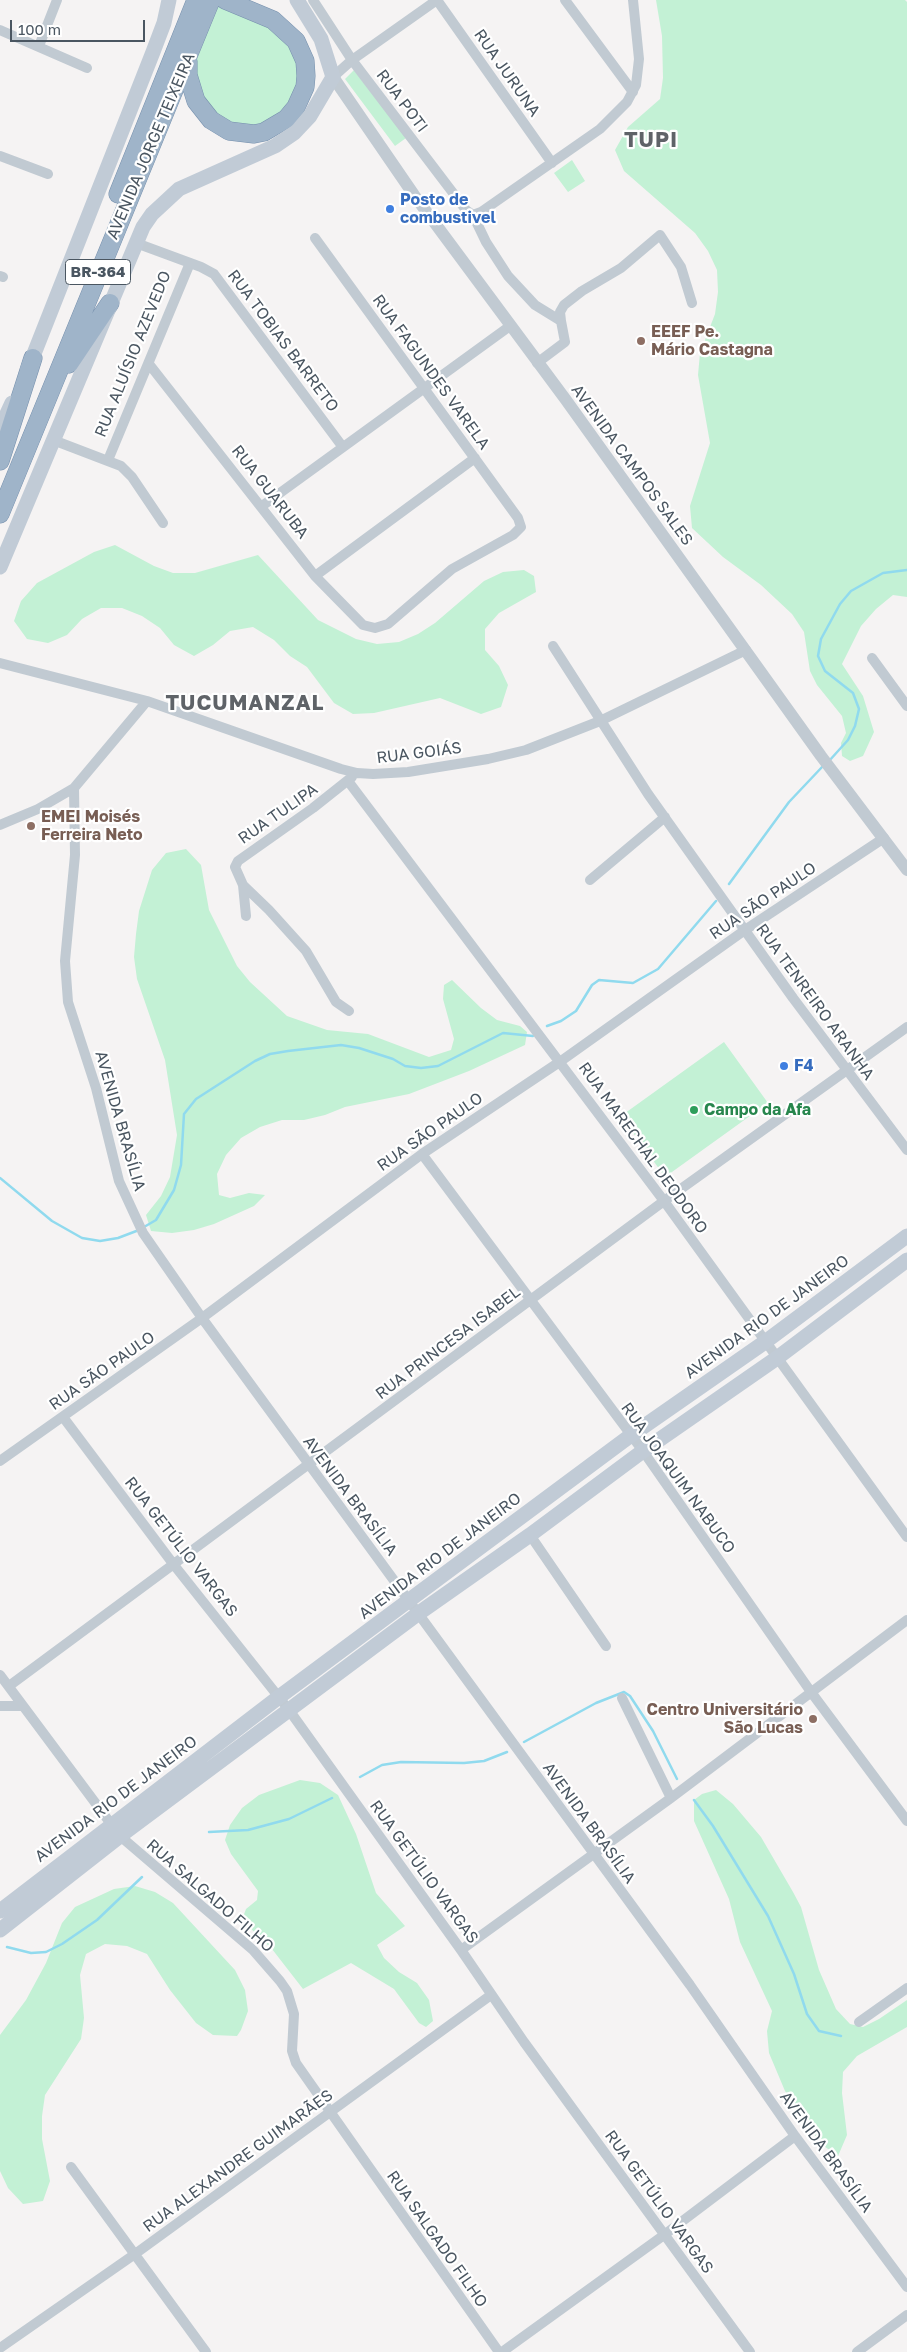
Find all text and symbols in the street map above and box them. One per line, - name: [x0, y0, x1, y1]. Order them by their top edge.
- scale bar: [12, 10, 148, 42]
- text: 100 m: [18, 20, 61, 38]
- street label: RUA JURUNA: [470, 26, 544, 120]
- street label: AVENIDA JORGE TEIXEIRA: [103, 50, 199, 242]
- street label: RUA POTI: [372, 66, 432, 136]
- district label: TUPI: [623, 127, 679, 153]
- place label: Posto de combustivel: [400, 190, 496, 228]
- marker: Posto de combustivel: [384, 203, 396, 215]
- road number: BR-364: [66, 260, 130, 284]
- street label: RUA TOBIAS BARRETO: [223, 266, 343, 416]
- street label: RUA ALUÍSIO AZEVEDO: [91, 268, 175, 440]
- street label: RUA FAGUNDES VARELA: [368, 291, 494, 453]
- place label: EEEF Pe. Mário Castagna: [651, 322, 773, 360]
- marker: EEEF Pe. Mário Castagna: [635, 335, 647, 347]
- street label: AVENIDA CAMPOS SALES: [567, 381, 697, 549]
- street label: RUA GUARUBA: [228, 441, 312, 543]
- district label: TUCUMANZAL: [164, 690, 326, 716]
- street label: RUA GOIÁS: [375, 738, 463, 768]
- street label: RUA TULIPA: [235, 780, 321, 848]
- place label: EMEI Moisés Ferreira Neto: [41, 807, 143, 845]
- marker: EMEI Moisés Ferreira Neto: [25, 820, 37, 832]
- street label: RUA SÃO PAULO: [706, 858, 820, 944]
- street label: RUA TENREIRO ARANHA: [752, 920, 878, 1084]
- street label: AVENIDA BRASÍLIA: [91, 1049, 149, 1193]
- place label: F4: [794, 1056, 814, 1076]
- street label: RUA MARECHAL DEODORO: [574, 1059, 712, 1237]
- marker: F4: [778, 1060, 790, 1072]
- street label: RUA SÃO PAULO: [374, 1088, 486, 1176]
- place label: Campo da Afa: [704, 1100, 811, 1120]
- marker: Campo da Afa: [688, 1104, 700, 1116]
- street label: AVENIDA RIO DE JANEIRO: [681, 1251, 853, 1383]
- street label: RUA PRINCESA ISABEL: [372, 1282, 524, 1404]
- street label: RUA SÃO PAULO: [46, 1327, 158, 1415]
- street label: RUA JOAQUIM NABUCO: [617, 1399, 739, 1557]
- street label: AVENIDA BRASÍLIA: [299, 1432, 401, 1560]
- street label: RUA GETÚLIO VARGAS: [120, 1473, 242, 1621]
- street label: AVENIDA RIO DE JANEIRO: [355, 1489, 525, 1623]
- place label: Centro Universitário São Lucas: [647, 1700, 803, 1738]
- marker: Centro Universitário São Lucas: [807, 1713, 819, 1725]
- street label: AVENIDA RIO DE JANEIRO: [31, 1732, 201, 1866]
- street label: AVENIDA BRASÍLIA: [539, 1759, 639, 1887]
- street label: RUA GETÚLIO VARGAS: [366, 1797, 482, 1947]
- street label: RUA SALGADO FILHO: [142, 1836, 278, 1956]
- street label: RUA ALEXANDRE GUIMARÃES: [139, 2086, 337, 2236]
- street label: AVENIDA BRASÍLIA: [776, 2088, 876, 2216]
- street label: RUA GETÚLIO VARGAS: [601, 2127, 717, 2277]
- street label: RUA SALGADO FILHO: [383, 2167, 491, 2311]

